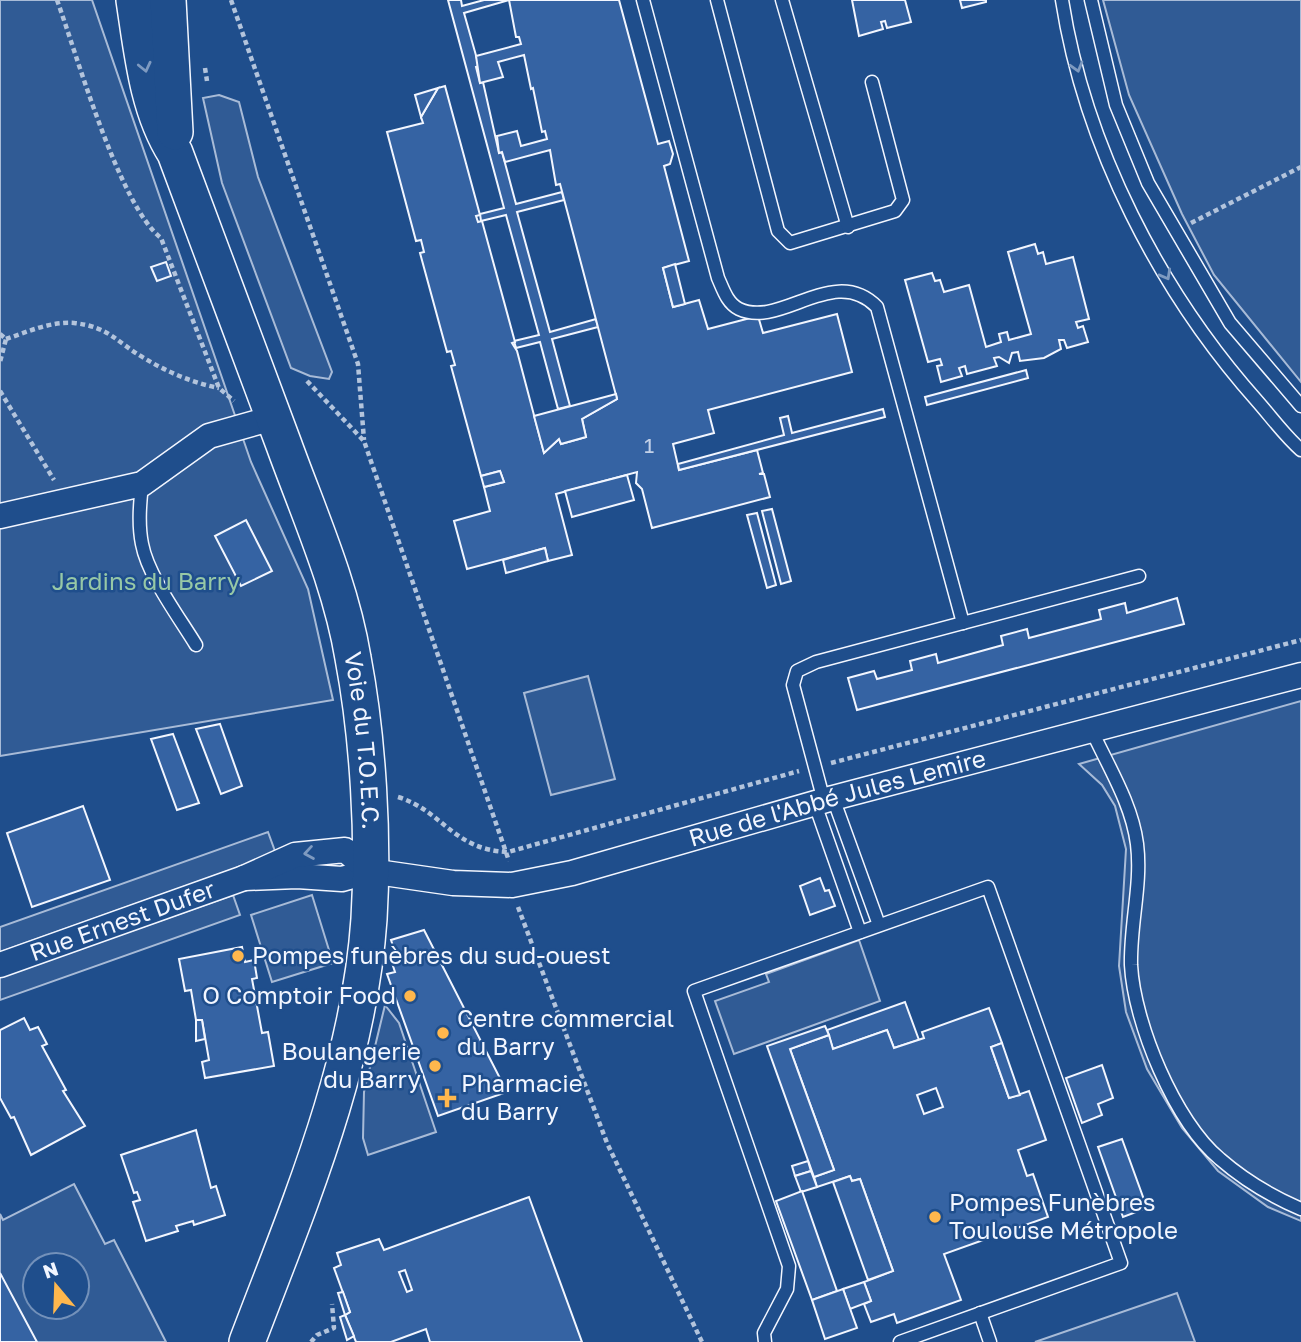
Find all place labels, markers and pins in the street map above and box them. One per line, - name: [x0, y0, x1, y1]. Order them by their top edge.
- place label: Pompes funèbres du sud-ouest: [252, 940, 611, 969]
- marker: Pompes funèbres du sud-ouest: [230, 948, 246, 964]
- place label: O Comptoir Food: [202, 980, 396, 1009]
- marker: O Comptoir Food: [402, 988, 418, 1004]
- place label: Centre commercial du Barry: [457, 1003, 674, 1060]
- marker: Centre commercial du Barry: [435, 1025, 451, 1041]
- place label: Boulangerie du Barry: [282, 1036, 421, 1093]
- marker: Boulangerie du Barry: [427, 1058, 443, 1074]
- place label: Pharmacie du Barry: [461, 1068, 583, 1125]
- marker: Pharmacie du Barry: [439, 1090, 455, 1106]
- place label: Pompes Funèbres Toulouse Métropole: [949, 1187, 1178, 1244]
- marker: Pompes Funèbres Toulouse Métropole: [927, 1209, 943, 1225]

